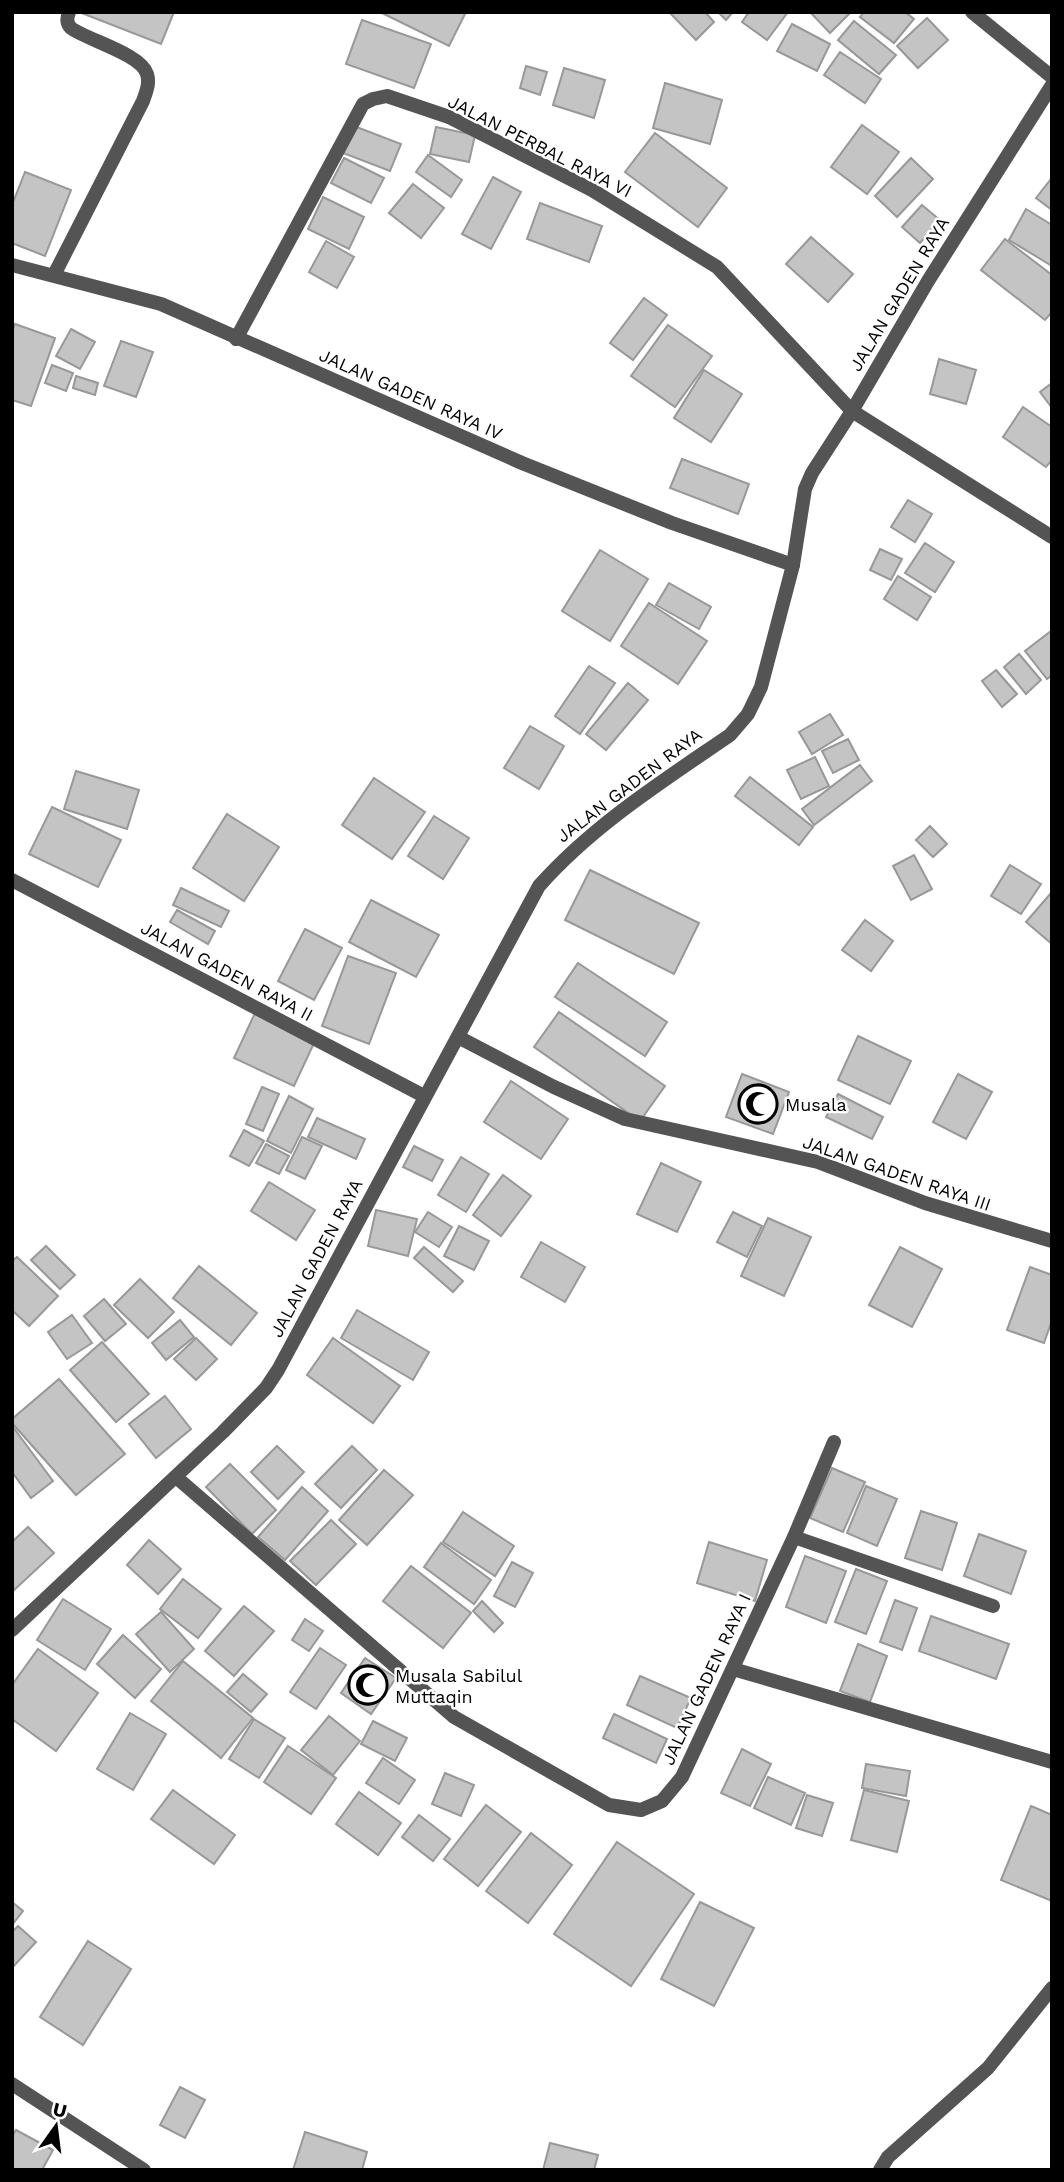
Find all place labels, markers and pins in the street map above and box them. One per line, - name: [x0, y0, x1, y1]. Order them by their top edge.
- mosque icon: Musala: [737, 1083, 779, 1125]
- place label: Musala: [785, 1094, 847, 1115]
- mosque icon: Musala Sabilul Muttaqin: [347, 1664, 389, 1706]
- place label: Musala Sabilul Muttaqin: [395, 1665, 523, 1707]

